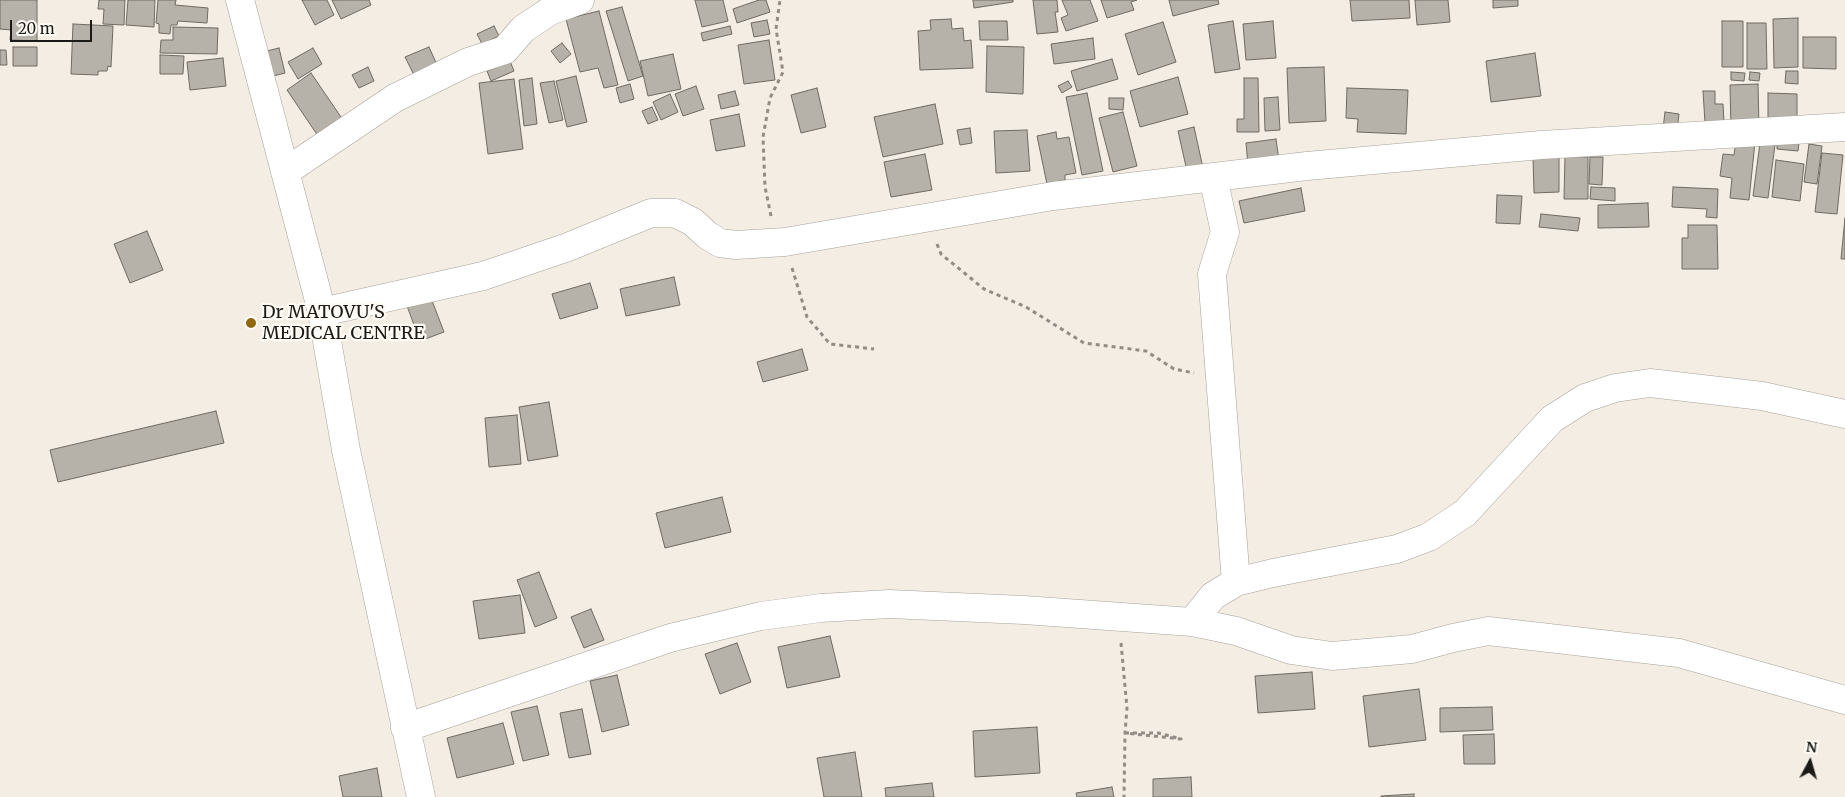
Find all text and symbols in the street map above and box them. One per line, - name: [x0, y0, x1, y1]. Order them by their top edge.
- scale bar: [12, 10, 95, 42]
- text: 20 m: [18, 19, 55, 38]
- place label: Dr MATOVU'S MEDICAL CENTRE: [262, 302, 425, 344]
- marker: Dr MATOVU'S MEDICAL CENTRE: [244, 316, 258, 330]
- north arrow: [1785, 737, 1835, 787]
- text: N: [1805, 738, 1818, 757]

